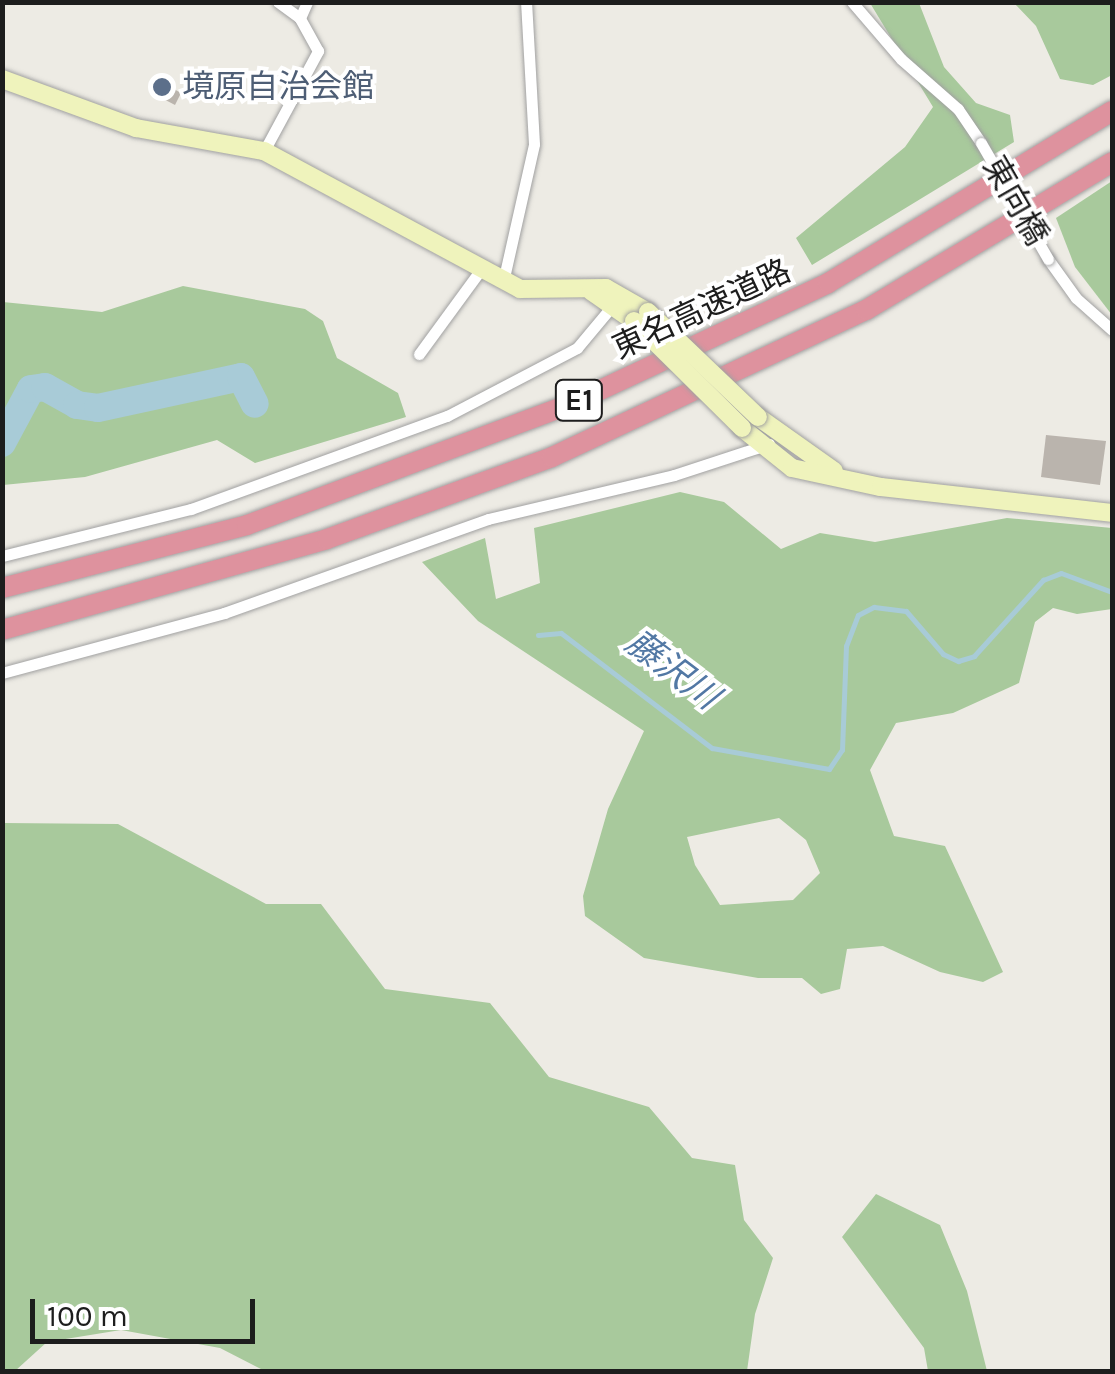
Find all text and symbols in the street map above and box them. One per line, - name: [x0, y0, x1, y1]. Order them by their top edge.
- place label: 境原自治会館: [182, 68, 374, 106]
- marker: 境原自治会館: [151, 76, 173, 98]
- street label: 東向橋: [974, 150, 1056, 252]
- street label: 東名高速道路: [607, 252, 797, 368]
- road number: E1: [554, 375, 604, 425]
- water label: 藤沢川: [617, 622, 727, 718]
- scale bar: [35, 1279, 260, 1341]
- text: 100 m: [47, 1298, 128, 1334]

